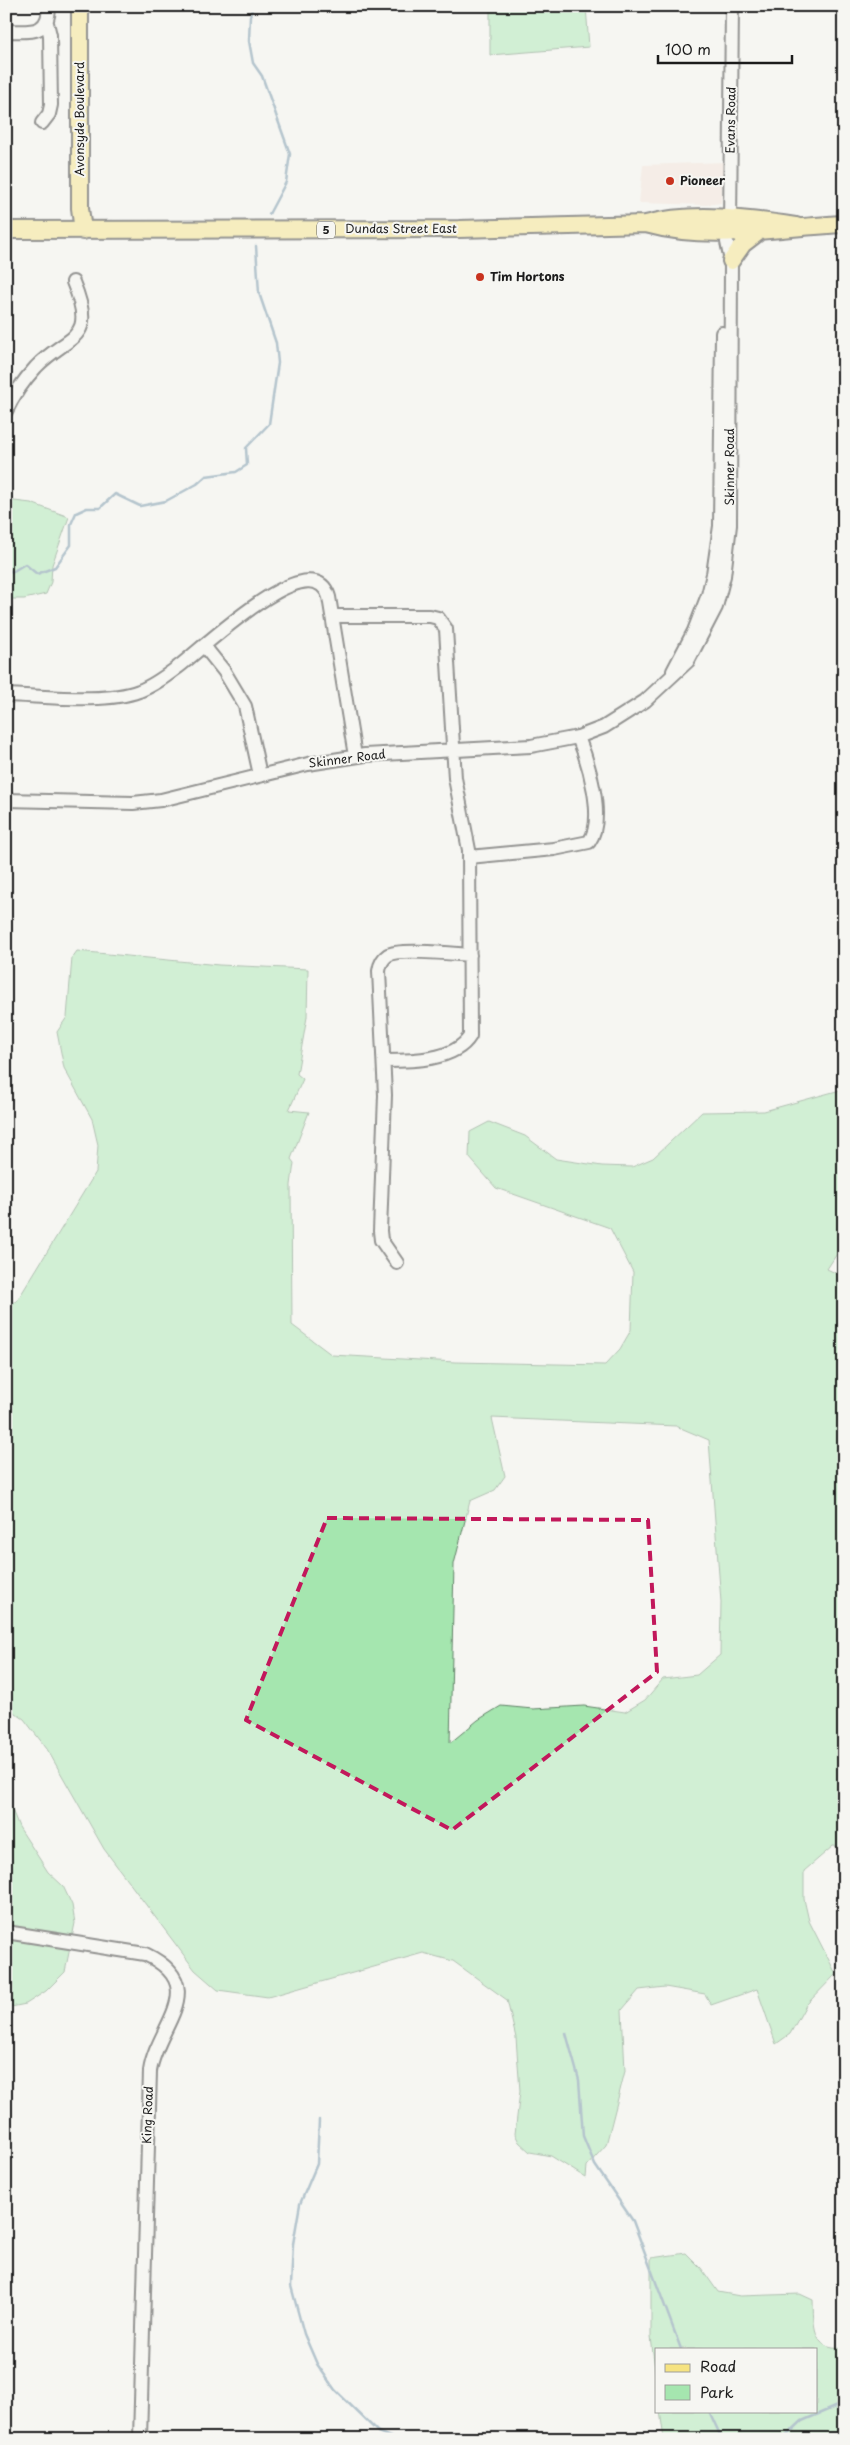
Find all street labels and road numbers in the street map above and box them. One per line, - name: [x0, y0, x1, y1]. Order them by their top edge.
- street label: Avonsyde Boulevard: [70, 61, 88, 176]
- street label: Evans Road: [720, 86, 740, 154]
- street label: Dundas Street East: [345, 219, 457, 237]
- road number: 5: [317, 222, 335, 238]
- street label: Skinner Road: [720, 428, 738, 506]
- street label: Skinner Road: [307, 744, 386, 772]
- street label: King Road: [137, 2086, 157, 2144]

